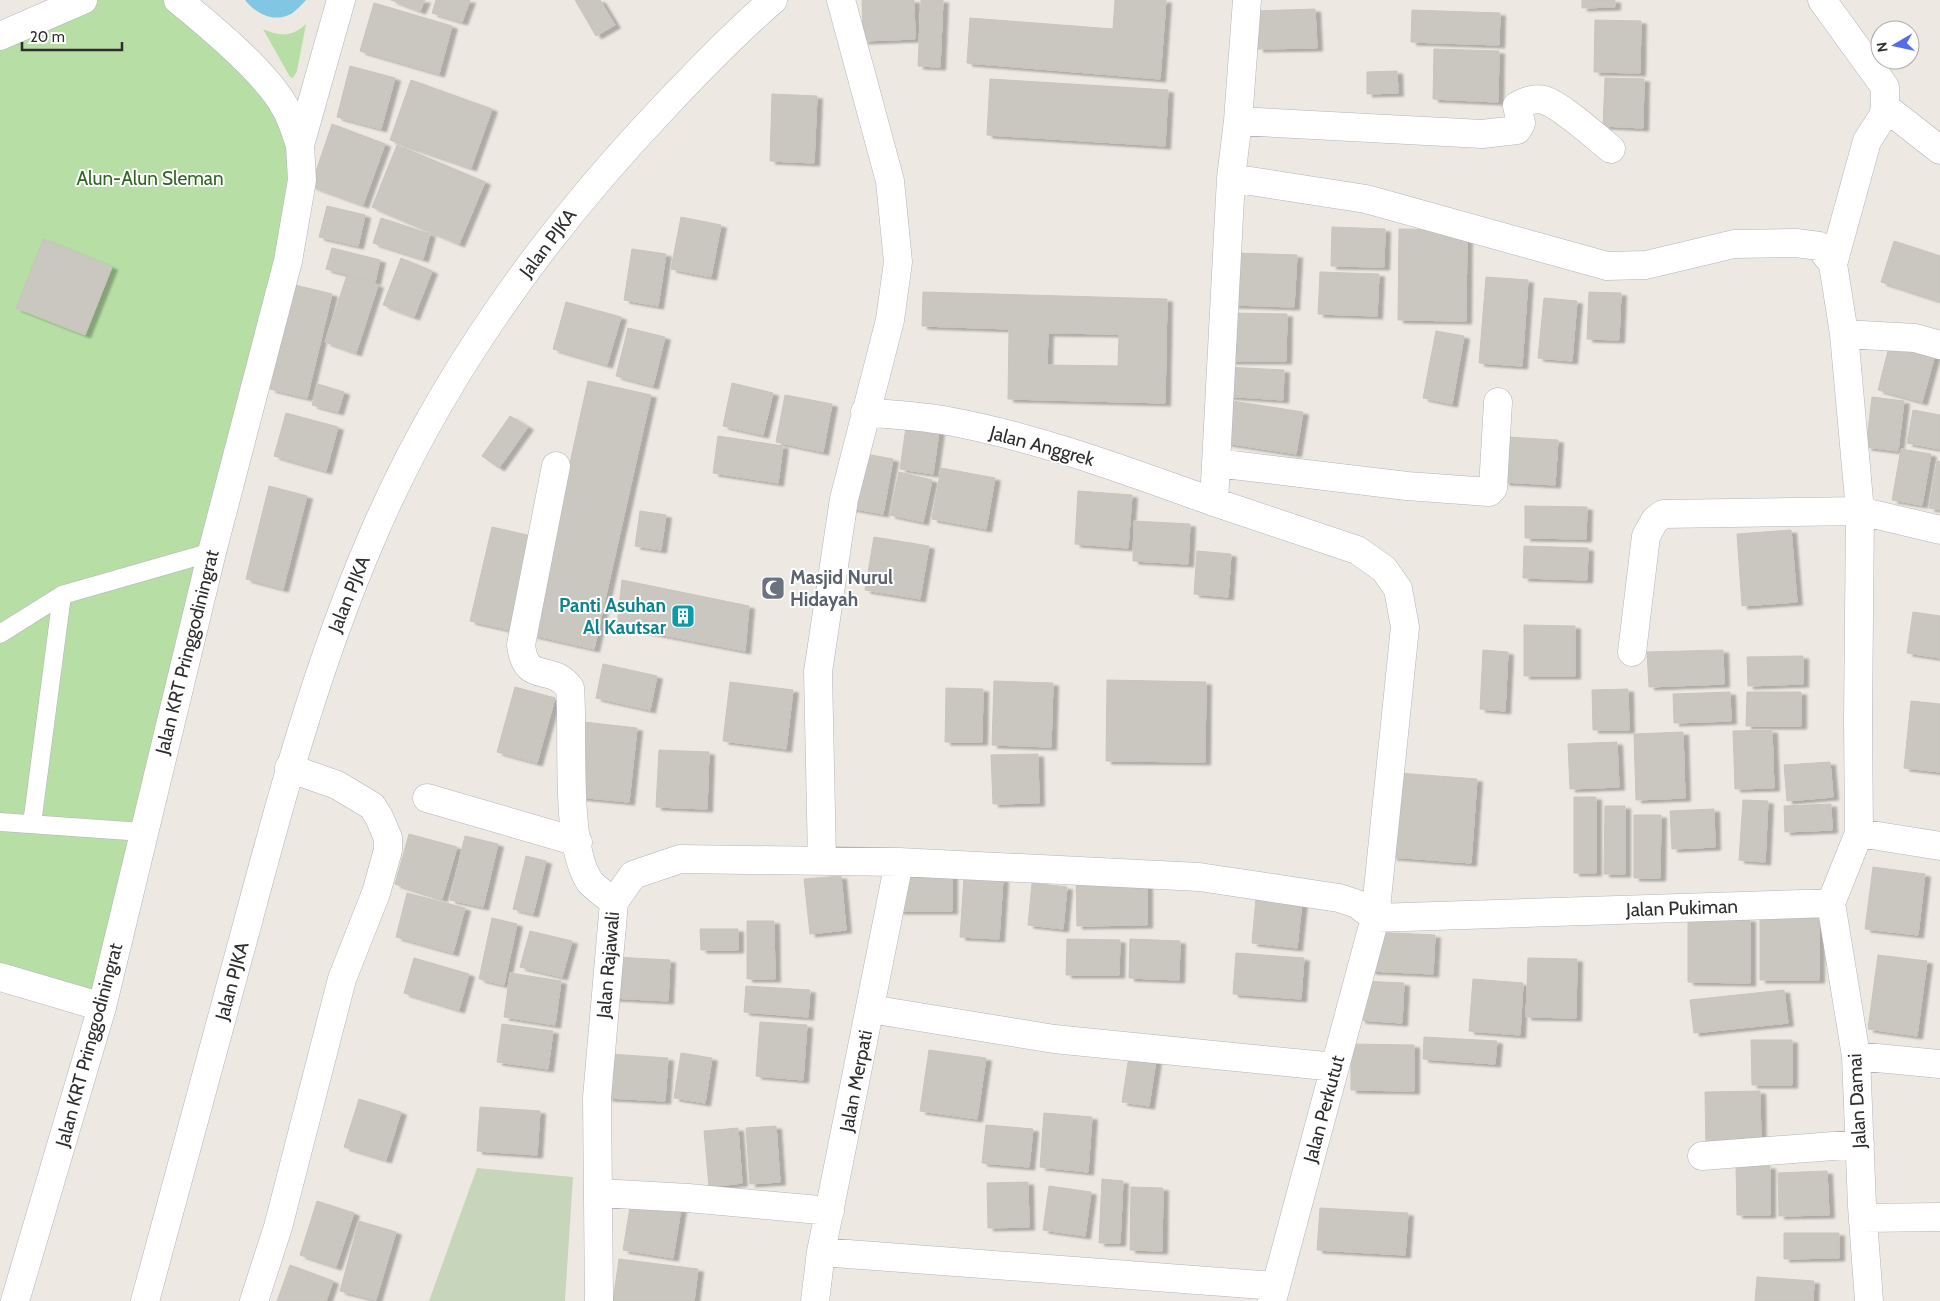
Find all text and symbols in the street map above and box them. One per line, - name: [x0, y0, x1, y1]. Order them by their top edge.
- scale bar: [22, 20, 122, 52]
- north arrow: [1870, 20, 1920, 70]
- text: 20 m: [30, 28, 65, 46]
- text: N: [1872, 41, 1892, 53]
- park label: Alun-Alun Sleman: [76, 167, 224, 190]
- street label: Jalan PJKA: [514, 204, 582, 283]
- street label: Jalan Anggrek: [986, 421, 1097, 471]
- street label: Jalan KRT Pringgodiningrat: [150, 547, 224, 758]
- street label: Jalan PJKA: [323, 552, 375, 637]
- place label: Masjid Nurul Hidayah: [790, 566, 893, 611]
- mosque icon: Masjid Nurul Hidayah: [760, 575, 786, 601]
- place label: Panti Asuhan Al Kautsar: [559, 594, 667, 639]
- building icon: Panti Asuhan Al Kautsar: [670, 603, 696, 629]
- street label: Jalan Pukiman: [1625, 895, 1738, 921]
- street label: Jalan Rajawali: [592, 911, 624, 1020]
- street label: Jalan PJKA: [210, 939, 254, 1024]
- street label: Jalan KRT Pringgodiningrat: [50, 940, 127, 1150]
- street label: Jalan Merpati: [835, 1028, 877, 1135]
- street label: Jalan Perkutut: [1298, 1052, 1349, 1166]
- street label: Jalan Damai: [1843, 1053, 1871, 1150]

